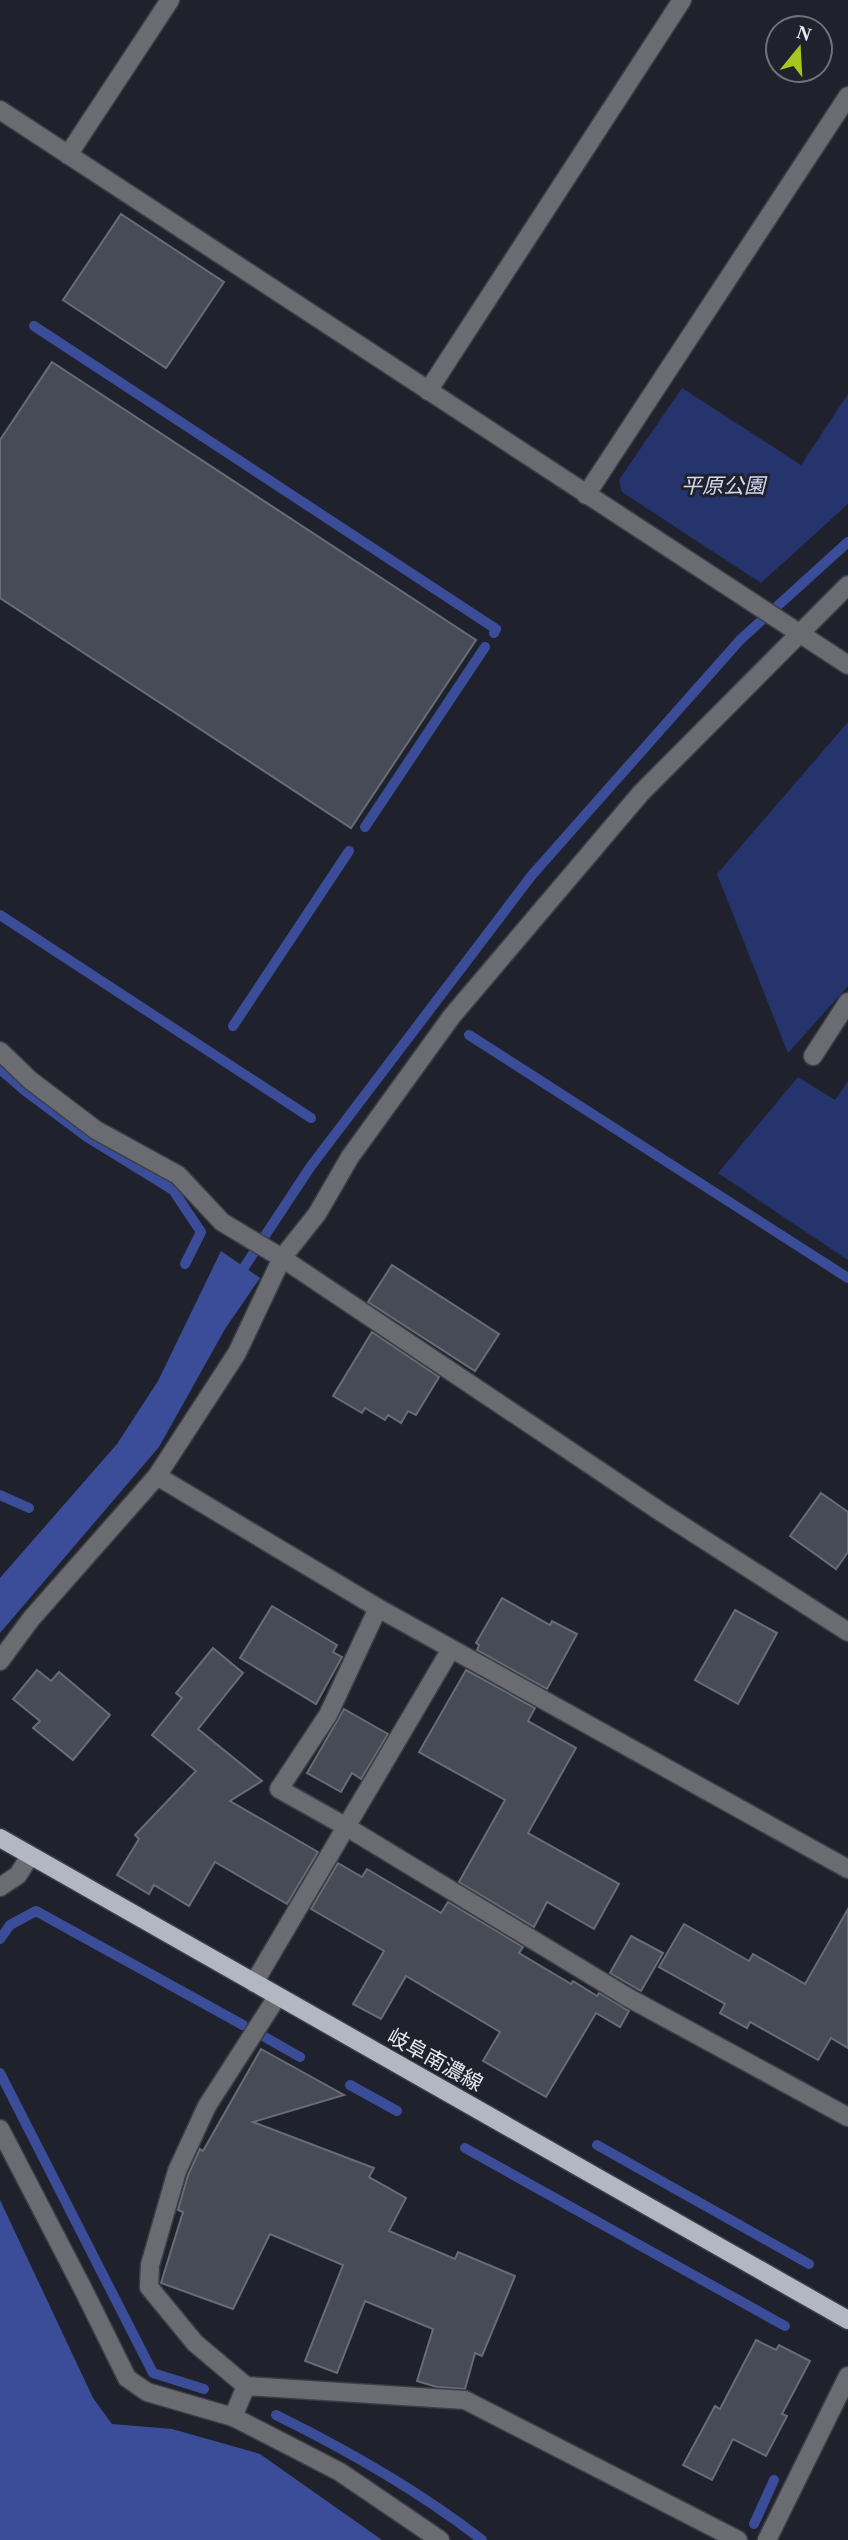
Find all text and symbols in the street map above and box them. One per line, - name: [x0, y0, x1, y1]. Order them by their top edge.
- north arrow: [764, 14, 834, 84]
- text: N: [794, 21, 814, 45]
- park label: 平原公園: [681, 474, 768, 498]
- street label: 岐阜南濃線: [383, 2024, 487, 2096]

